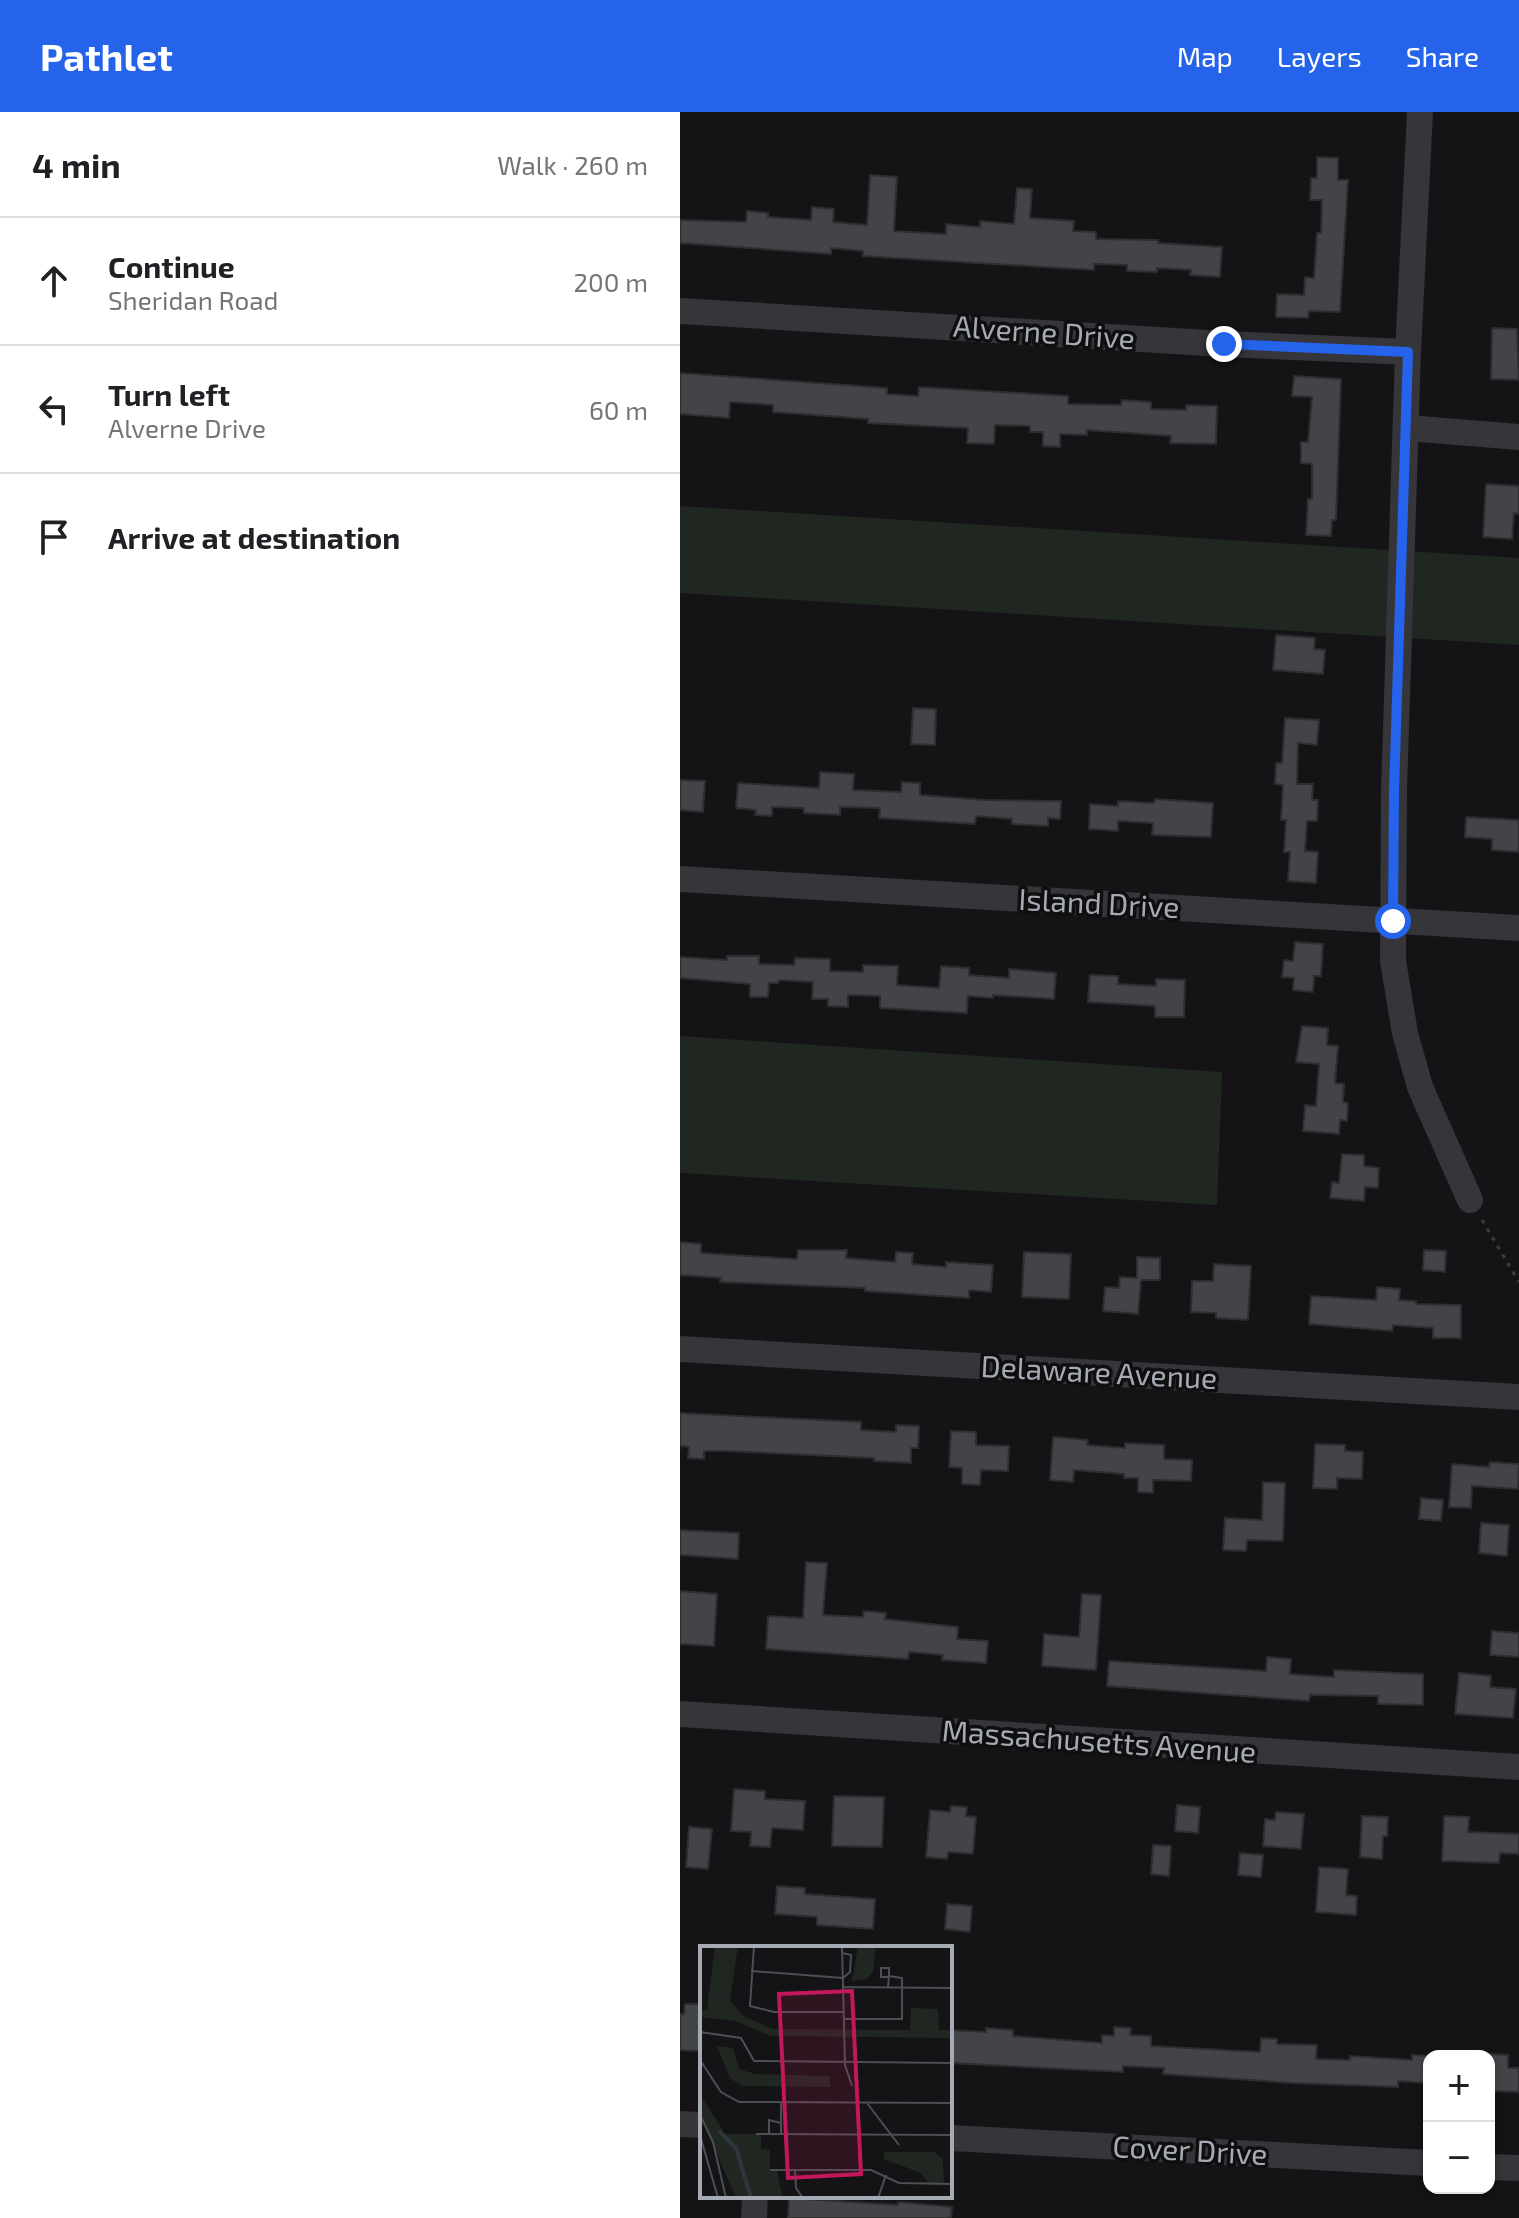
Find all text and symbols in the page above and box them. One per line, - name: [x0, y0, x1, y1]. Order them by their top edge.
- text: Pathlet: [40, 33, 173, 79]
- text: Map: [1177, 39, 1233, 73]
- text: Layers: [1277, 39, 1362, 73]
- text: Share: [1406, 39, 1479, 73]
- text: 4 min: [32, 144, 121, 185]
- text: Walk · 260 m: [497, 149, 648, 180]
- text: Continue: [108, 248, 235, 284]
- icon: ahead: [32, 259, 76, 303]
- text: 200 m: [573, 266, 648, 297]
- text: Sheridan Road: [108, 284, 278, 315]
- street label: Alverne Drive: [952, 307, 1136, 355]
- route end: [1206, 326, 1242, 362]
- text: Turn left: [108, 376, 230, 412]
- icon: left: [32, 387, 76, 431]
- text: 60 m: [589, 394, 648, 425]
- text: Alverne Drive: [108, 412, 266, 443]
- icon: arrive: [32, 515, 76, 559]
- text: Arrive at destination: [108, 519, 400, 555]
- street label: Island Drive: [1018, 880, 1180, 924]
- route start: [1375, 903, 1411, 939]
- street label: Delaware Avenue: [980, 1347, 1218, 1395]
- street label: Massachusetts Avenue: [941, 1711, 1257, 1769]
- inset map: [700, 1946, 952, 2198]
- map controls: [1423, 2050, 1495, 2194]
- button: +: [1423, 2050, 1495, 2122]
- button: −: [1423, 2122, 1495, 2194]
- street label: Cover Drive: [1112, 2127, 1268, 2171]

